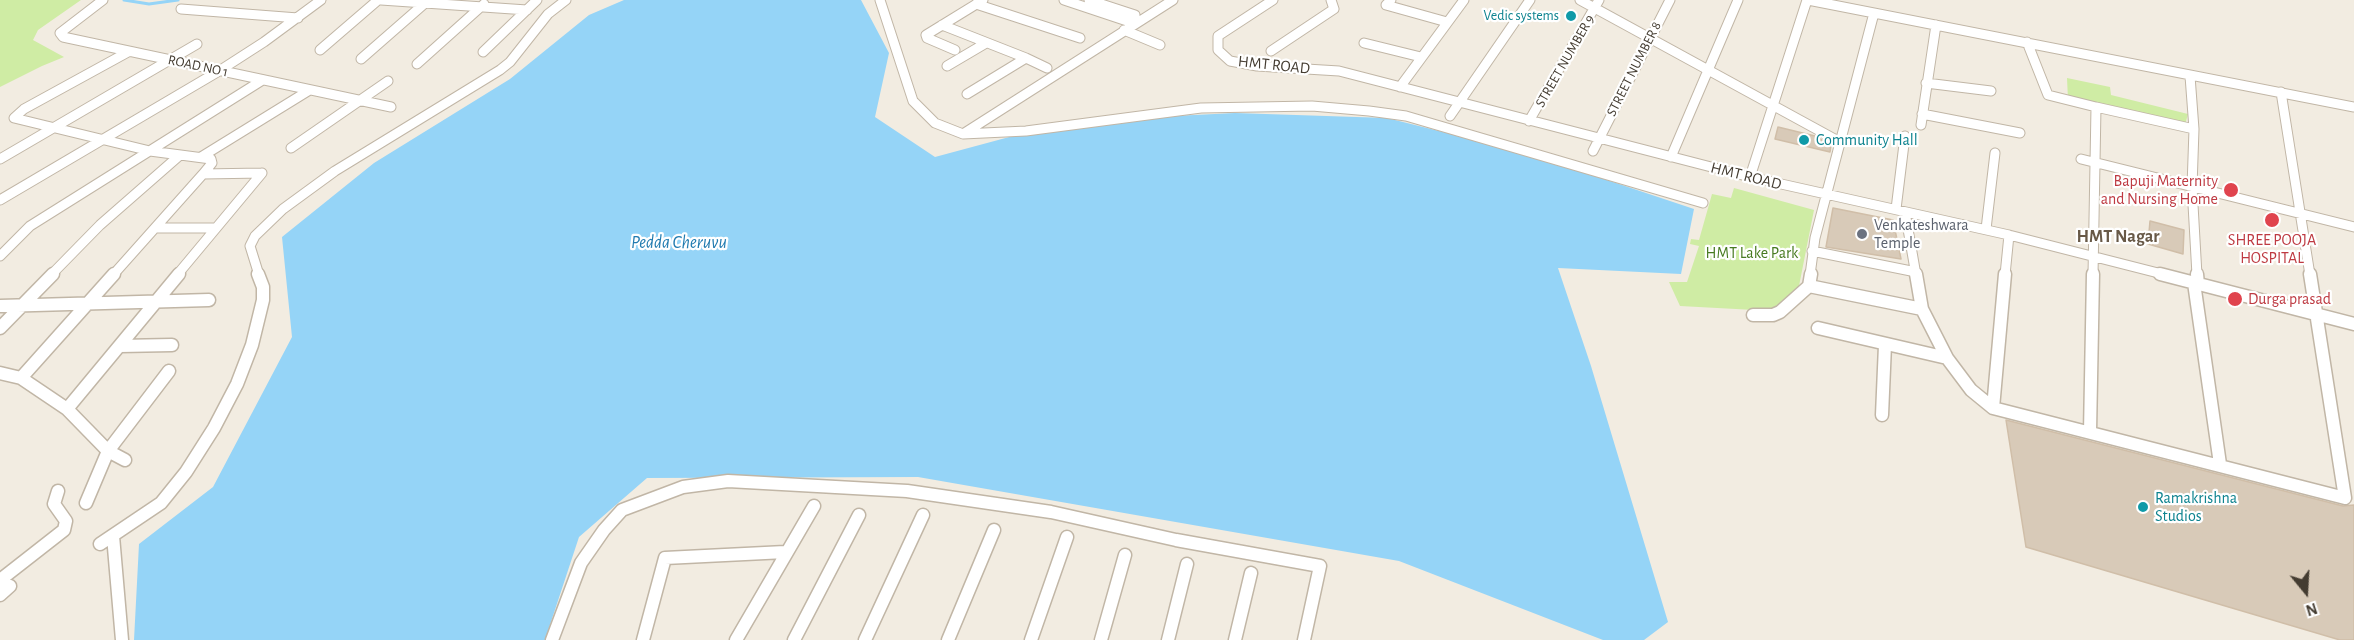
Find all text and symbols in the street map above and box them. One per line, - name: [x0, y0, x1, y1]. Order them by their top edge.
- place label: Vedic systems: [1483, 8, 1559, 24]
- marker: Vedic systems: [1564, 9, 1578, 23]
- street label: STREET NUMBER 9: [1532, 12, 1598, 110]
- street label: STREET NUMBER 8: [1603, 19, 1665, 119]
- street label: ROAD NO 1: [166, 51, 230, 81]
- street label: HMT ROAD: [1237, 52, 1311, 78]
- place label: Community Hall: [1816, 130, 1918, 150]
- marker: Community Hall: [1797, 133, 1811, 147]
- street label: HMT ROAD: [1709, 158, 1783, 194]
- place label: Bapuji Maternity and Nursing Home: [2101, 171, 2218, 209]
- marker: Bapuji Maternity and Nursing Home: [2222, 181, 2240, 199]
- marker: SHREE POOJA HOSPITAL: [2263, 211, 2281, 229]
- place label: Venkateshwara Temple: [1874, 215, 1969, 253]
- district label: HMT Nagar: [2076, 226, 2160, 248]
- marker: Venkateshwara Temple: [1855, 227, 1869, 241]
- place label: SHREE POOJA HOSPITAL: [2228, 230, 2316, 268]
- water label: Pedda Cheruvu: [631, 232, 727, 254]
- park label: HMT Lake Park: [1706, 243, 1798, 263]
- place label: Durga prasad: [2248, 289, 2331, 309]
- marker: Durga prasad: [2226, 290, 2244, 308]
- place label: Ramakrishna Studios: [2155, 488, 2237, 526]
- marker: Ramakrishna Studios: [2136, 500, 2150, 514]
- north arrow: [2276, 562, 2336, 622]
- text: N: [2304, 600, 2319, 618]

